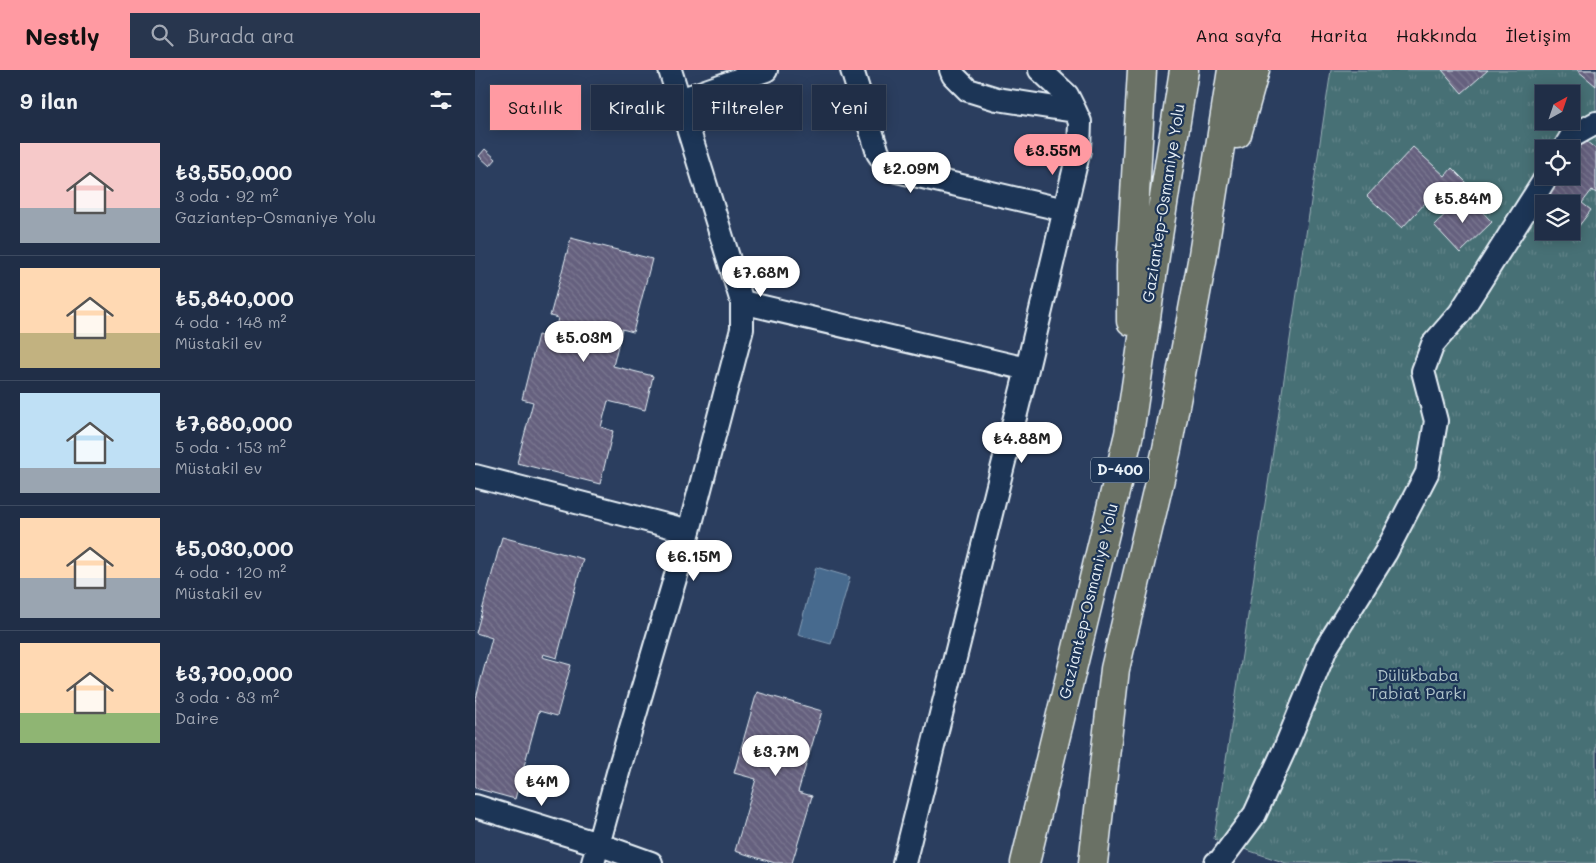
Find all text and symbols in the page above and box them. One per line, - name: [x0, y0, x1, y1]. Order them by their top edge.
- search box: [130, 13, 480, 58]
- text: Nestly: [25, 20, 100, 51]
- icon: search: [148, 21, 176, 49]
- text: Burada ara: [188, 23, 295, 48]
- text: Ana sayfa: [1195, 23, 1282, 47]
- text: Harita: [1310, 23, 1368, 47]
- text: Hakkında: [1396, 23, 1477, 47]
- text: İletişim: [1505, 23, 1571, 47]
- chip: Satılık: [490, 85, 581, 130]
- chip: Kiralık: [591, 85, 683, 130]
- chip: Filtreler: [693, 85, 802, 130]
- chip: Yeni: [812, 85, 886, 130]
- north arrow: [1535, 85, 1580, 130]
- map controls: [1535, 85, 1580, 240]
- icon: filters: [427, 86, 455, 114]
- text: 9 ilan: [20, 87, 78, 114]
- street label: Gaziantep-Osmaniye Yolu: [1136, 102, 1189, 304]
- pin: ₺3.55M: [1012, 134, 1094, 176]
- text: ₺3.55M: [1025, 139, 1081, 160]
- button: locate: [1535, 140, 1580, 185]
- pin: ₺2.09M: [870, 152, 952, 194]
- text: ₺2.09M: [883, 157, 939, 178]
- text: ₺3,550,000: [175, 158, 292, 185]
- icon: home: [60, 163, 120, 223]
- pin: ₺5.84M: [1422, 182, 1504, 224]
- text: 3 oda · 92 m²: [175, 185, 279, 206]
- text: ₺5.84M: [1434, 187, 1492, 208]
- button: layers: [1535, 195, 1580, 240]
- text: Gaziantep-Osmaniye Yolu: [175, 206, 376, 227]
- pin: ₺7.68M: [720, 256, 802, 298]
- text: ₺7.68M: [733, 261, 789, 282]
- text: ₺5,840,000: [175, 284, 294, 311]
- icon: home: [60, 288, 120, 348]
- text: 4 oda · 148 m²: [175, 311, 286, 332]
- pin: ₺5.03M: [543, 320, 625, 363]
- text: ₺5.03M: [555, 326, 613, 347]
- text: Müstakil ev: [175, 332, 262, 353]
- text: ₺7,680,000: [175, 409, 292, 436]
- icon: home: [60, 413, 120, 473]
- pin: ₺4.88M: [981, 422, 1063, 464]
- text: ₺4.88M: [993, 427, 1051, 448]
- text: 5 oda · 153 m²: [175, 436, 286, 457]
- text: Müstakil ev: [175, 457, 262, 478]
- road number: D-400: [1091, 458, 1149, 482]
- street label: Gaziantep-Osmaniye Yolu: [1053, 501, 1122, 701]
- text: ₺5,030,000: [175, 534, 293, 561]
- icon: home: [60, 538, 120, 598]
- pin: ₺6.15M: [653, 540, 735, 582]
- text: ₺6.15M: [667, 545, 721, 566]
- text: 4 oda · 120 m²: [175, 561, 286, 582]
- text: Müstakil ev: [175, 582, 262, 603]
- text: ₺3,700,000: [175, 659, 293, 686]
- icon: home: [60, 663, 120, 723]
- park label: Dülükbaba Tabiat Parkı: [1369, 664, 1467, 703]
- text: 3 oda · 83 m²: [175, 686, 279, 707]
- text: Daire: [175, 707, 219, 728]
- pin: ₺3.7M: [741, 734, 811, 777]
- text: ₺3.7M: [753, 740, 799, 761]
- pin: ₺4M: [518, 764, 566, 807]
- text: ₺4M: [525, 770, 559, 791]

